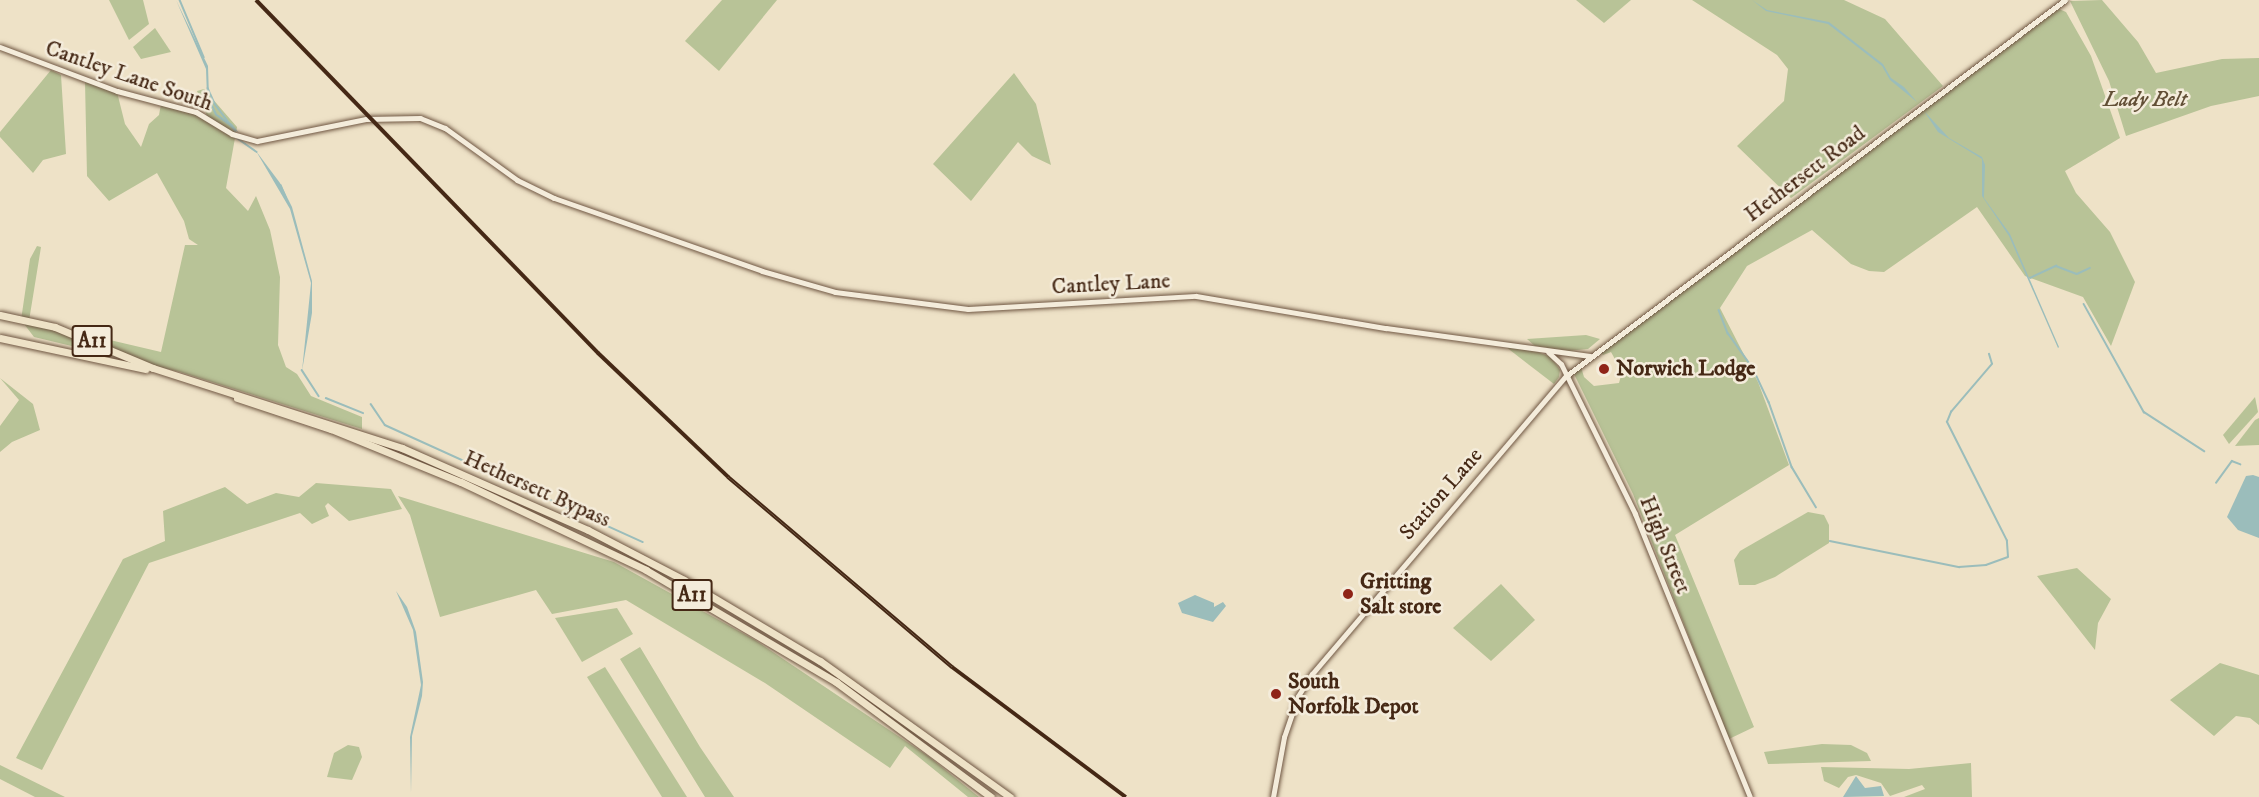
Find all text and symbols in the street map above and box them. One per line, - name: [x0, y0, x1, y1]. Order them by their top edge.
- street label: Cantley Lane South: [42, 35, 216, 117]
- park label: Lady Belt: [2103, 87, 2187, 113]
- street label: Hethersett Road: [1740, 120, 1870, 228]
- street label: Cantley Lane: [1051, 268, 1171, 300]
- road number: A11: [71, 323, 113, 359]
- place label: Norwich Lodge: [1616, 356, 1755, 382]
- marker: Norwich Lodge: [1597, 362, 1611, 376]
- street label: Station Lane: [1394, 443, 1488, 545]
- street label: Hethersett Bypass: [460, 445, 614, 533]
- street label: High Street: [1633, 492, 1697, 598]
- place label: Gritting Salt store: [1360, 568, 1441, 620]
- road number: A11: [671, 577, 713, 613]
- marker: Gritting Salt store: [1341, 587, 1355, 601]
- place label: South Norfolk Depot: [1288, 668, 1418, 720]
- marker: South Norfolk Depot: [1269, 687, 1283, 701]

